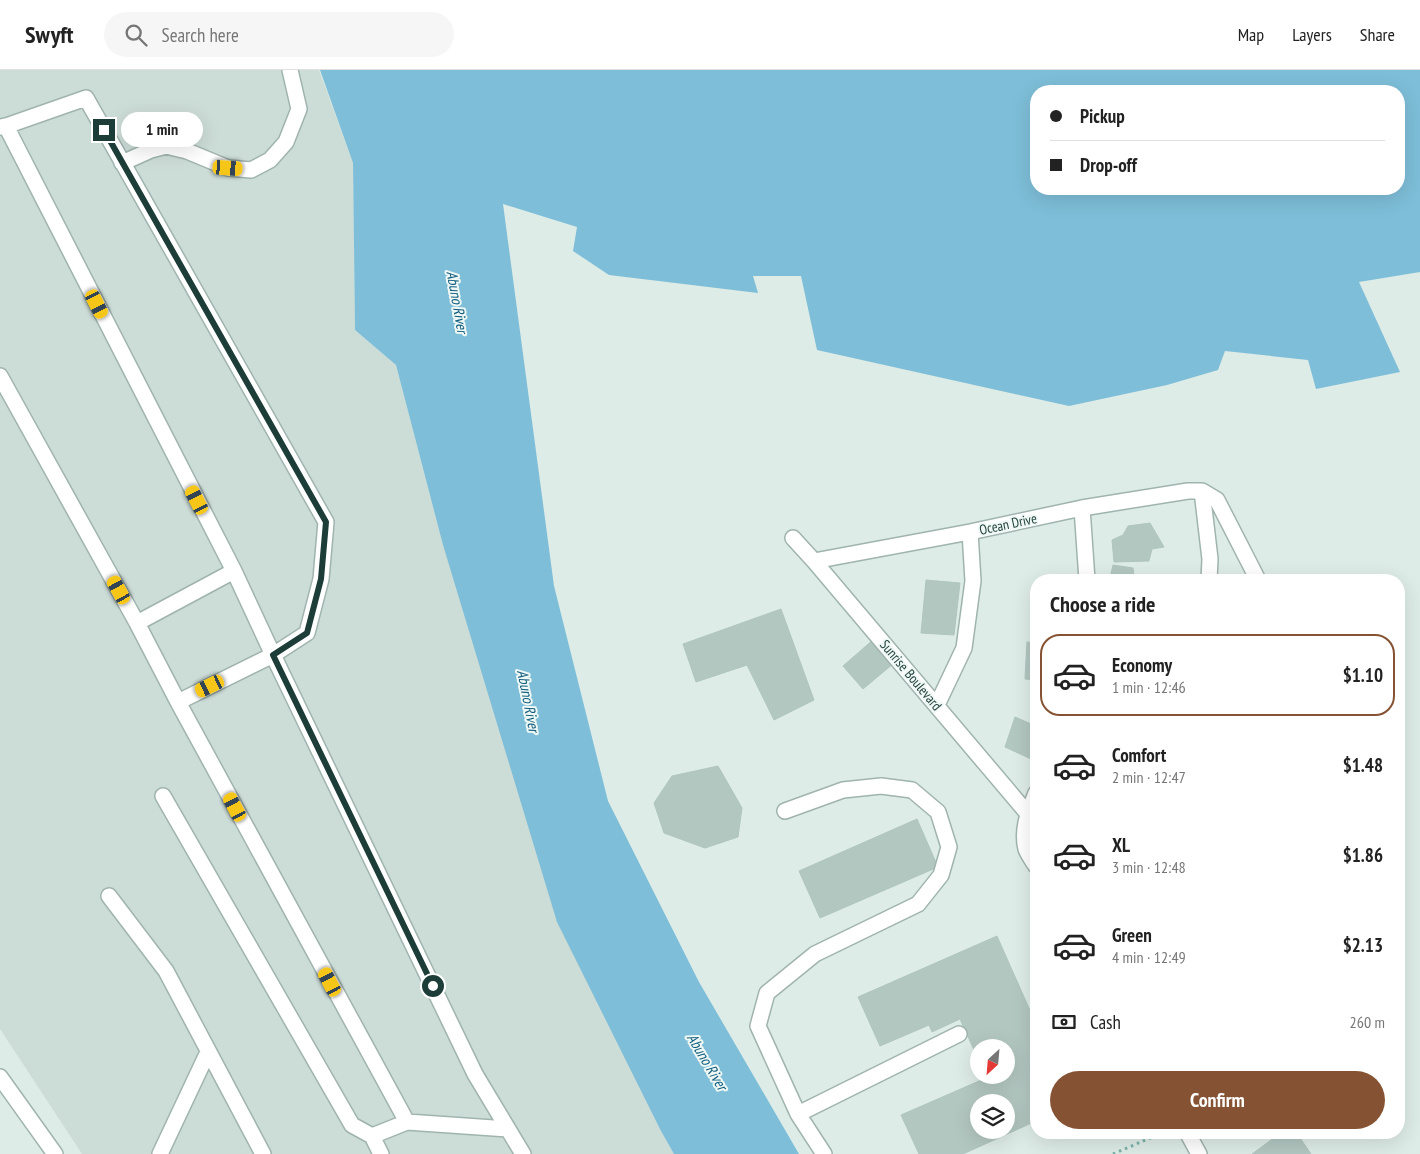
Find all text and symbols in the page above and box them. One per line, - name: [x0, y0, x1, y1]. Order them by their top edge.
- search box: [104, 12, 454, 57]
- text: Swyft: [25, 19, 74, 50]
- icon: search: [122, 21, 150, 49]
- text: Search here: [162, 23, 239, 47]
- text: Map: [1238, 23, 1264, 46]
- text: Layers: [1292, 23, 1332, 46]
- text: Share: [1360, 23, 1395, 46]
- text: Pickup: [1080, 104, 1125, 128]
- callout: 1 min: [122, 112, 204, 148]
- route end: [93, 119, 115, 141]
- text: 1 min: [146, 119, 178, 139]
- text: Drop-off: [1080, 153, 1137, 177]
- car: [212, 159, 243, 177]
- water label: Abuno River: [443, 269, 473, 336]
- car: [83, 287, 110, 321]
- car: [183, 483, 210, 517]
- street label: Ocean Drive: [978, 509, 1039, 539]
- car: [105, 573, 132, 607]
- text: Choose a ride: [1050, 590, 1155, 618]
- street label: Sunrise Boulevard: [876, 636, 946, 714]
- icon: car: [1052, 653, 1097, 698]
- text: Economy: [1112, 653, 1172, 677]
- text: $1.10: [1343, 663, 1383, 687]
- water label: Abuno River: [513, 668, 544, 735]
- car: [193, 673, 226, 699]
- text: 1 min · 12:46: [1112, 677, 1186, 697]
- icon: car: [1052, 743, 1097, 788]
- text: Comfort: [1112, 743, 1166, 767]
- text: $1.48: [1343, 753, 1383, 777]
- text: 2 min · 12:47: [1112, 767, 1186, 787]
- car: [221, 790, 248, 824]
- icon: car: [1052, 833, 1097, 878]
- text: XL: [1112, 833, 1130, 857]
- text: $1.86: [1343, 843, 1383, 867]
- text: 3 min · 12:48: [1112, 857, 1186, 877]
- icon: car: [1052, 923, 1097, 968]
- text: Green: [1112, 923, 1152, 947]
- text: $2.13: [1343, 933, 1383, 957]
- text: 4 min · 12:49: [1112, 947, 1186, 967]
- car: [316, 965, 343, 999]
- route start: [422, 975, 444, 997]
- icon: cash: [1050, 1008, 1078, 1036]
- text: Cash: [1090, 1010, 1121, 1034]
- text: 260 m: [1350, 1012, 1385, 1032]
- water label: Abuno River: [683, 1030, 733, 1095]
- north arrow: [970, 1039, 1015, 1084]
- map controls: [970, 1039, 1015, 1139]
- button: Confirm: [1050, 1071, 1385, 1129]
- button: layers: [970, 1094, 1015, 1139]

